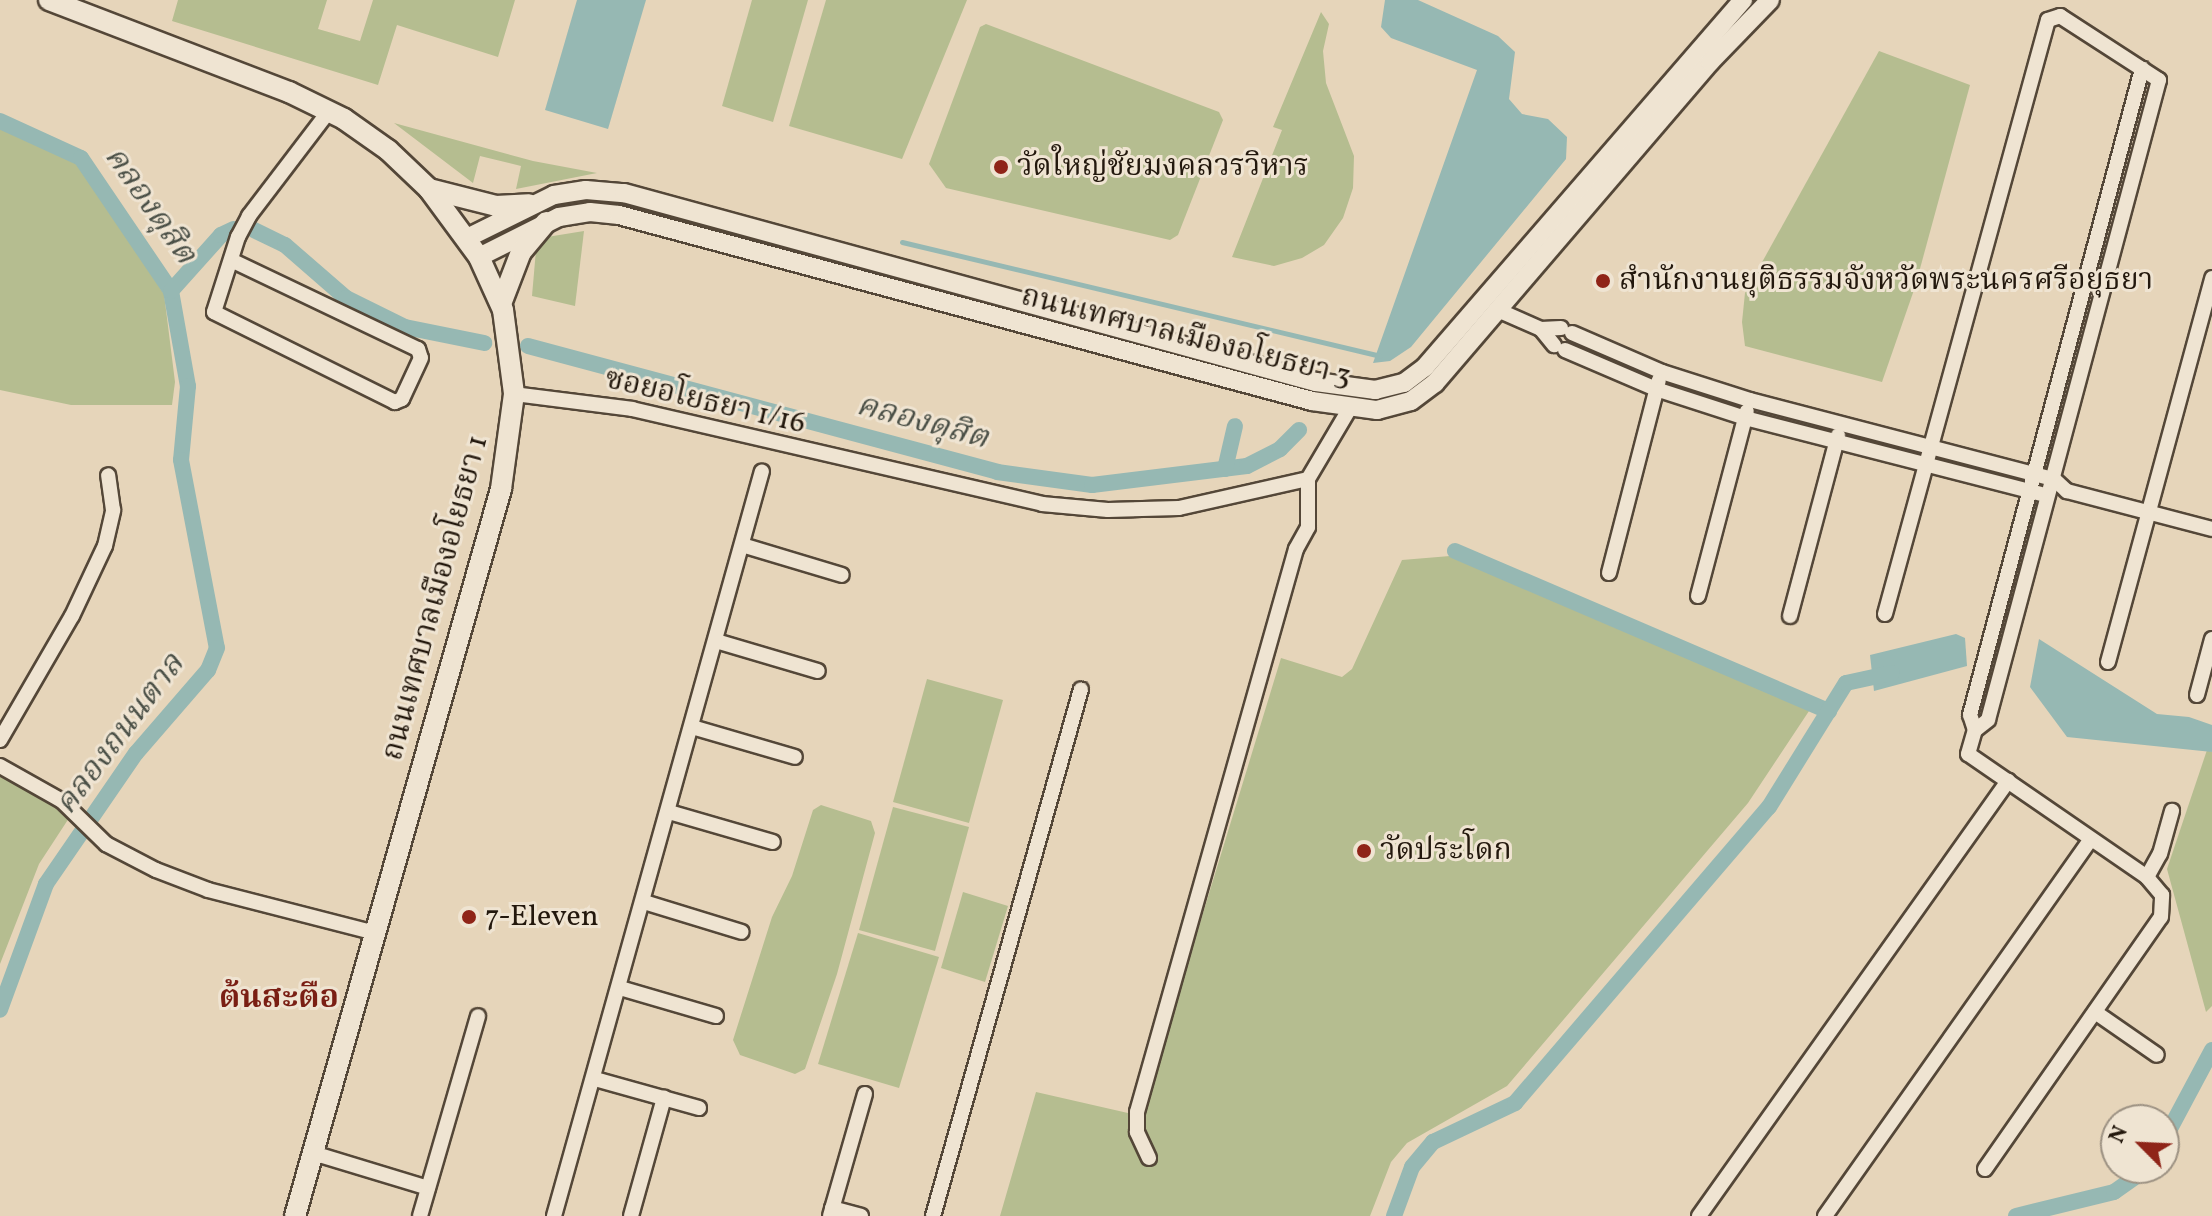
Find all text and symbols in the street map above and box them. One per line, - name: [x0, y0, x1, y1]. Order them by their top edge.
- water label: คลองดุสิต: [95, 140, 203, 272]
- place label: วัดใหญ่ชัยมงคลวรวิหาร: [1017, 149, 1309, 185]
- marker: วัดใหญ่ชัยมงคลวรวิหาร: [992, 158, 1010, 176]
- place label: สำนักงานยุติธรรมจังหวัดพระนครศรีอยุธยา: [1619, 263, 2153, 299]
- marker: สำนักงานยุติธรรมจังหวัดพระนครศรีอยุธยา: [1594, 272, 1612, 290]
- street label: ถนนเทศบาลเมืองอโยธยา 3: [1017, 279, 1355, 395]
- street label: ซอยอโยธยา 1/16: [601, 361, 809, 443]
- water label: คลองดุสิต: [852, 387, 992, 459]
- street label: ถนนเทศบาลเมืองอโยธยา 1: [375, 431, 497, 765]
- water label: คลองถนนตาล: [48, 647, 194, 823]
- place label: วัดประโดก: [1380, 833, 1512, 869]
- marker: วัดประโดก: [1355, 842, 1373, 860]
- place label: 7-Eleven: [485, 899, 599, 935]
- marker: 7-Eleven: [460, 908, 478, 926]
- district label: ต้นสะตือ: [219, 980, 339, 1018]
- north arrow: [2100, 1104, 2180, 1184]
- text: N: [2102, 1121, 2137, 1148]

